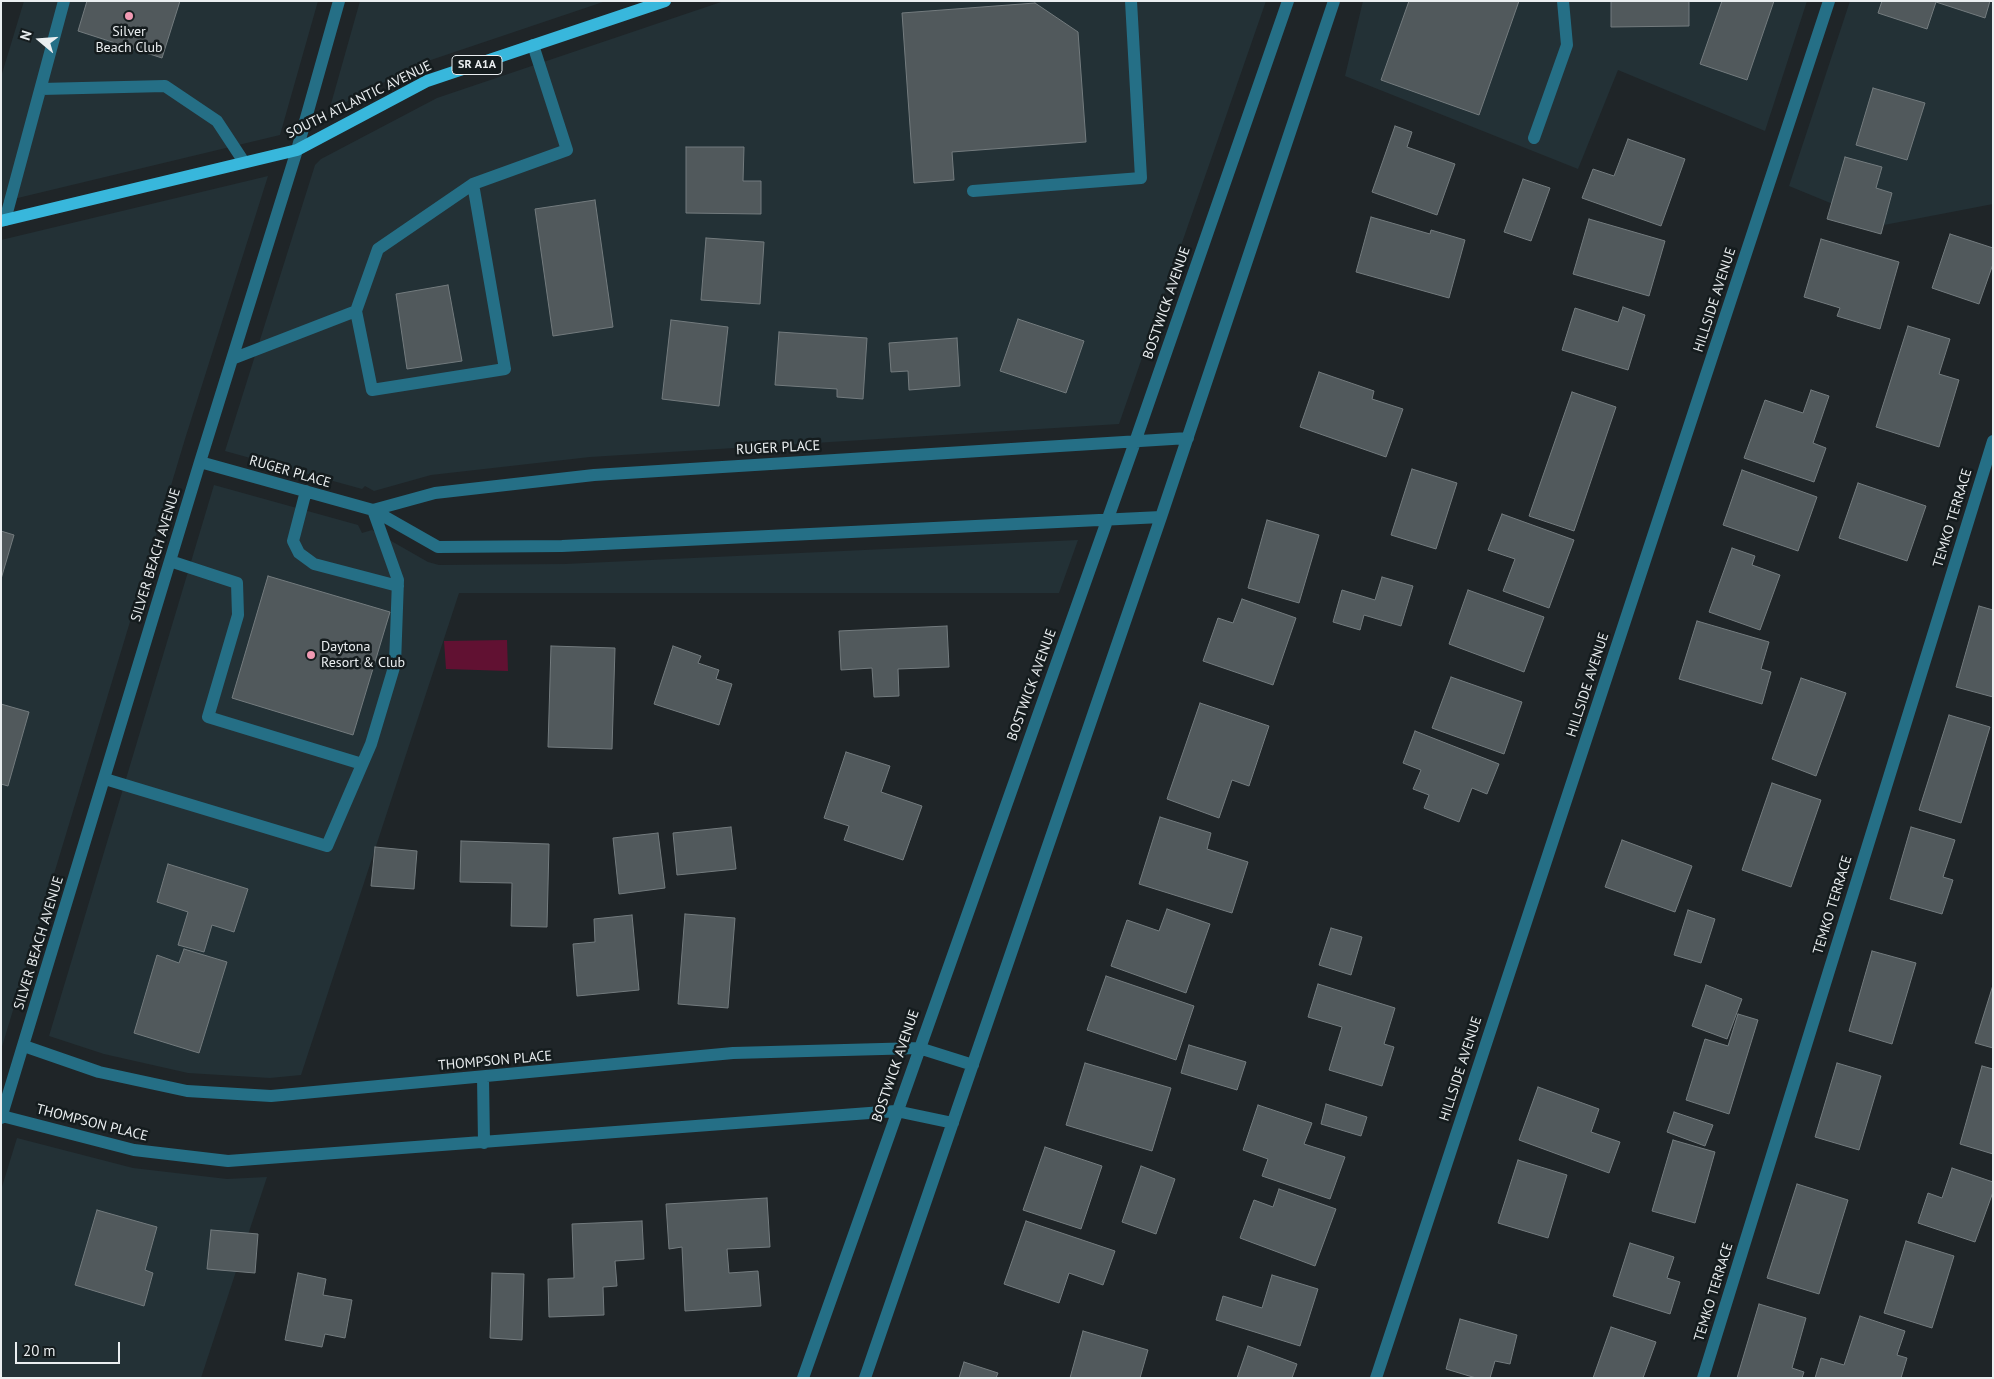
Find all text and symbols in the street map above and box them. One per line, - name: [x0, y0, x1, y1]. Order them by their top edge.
- marker: Silver Beach Club: [123, 10, 135, 22]
- north arrow: [15, 15, 65, 65]
- place label: Silver Beach Club: [95, 24, 163, 56]
- text: N: [16, 28, 36, 43]
- road number: SR A1A: [452, 56, 502, 74]
- street label: SOUTH ATLANTIC AVENUE: [284, 57, 434, 143]
- street label: BOSTWICK AVENUE: [1140, 244, 1194, 362]
- street label: HILLSIDE AVENUE: [1690, 246, 1740, 354]
- street label: RUGER PLACE: [736, 437, 820, 459]
- street label: RUGER PLACE: [247, 452, 333, 492]
- street label: TEMKO TERRACE: [1930, 467, 1976, 569]
- street label: SILVER BEACH AVENUE: [128, 486, 184, 624]
- street label: BOSTWICK AVENUE: [1004, 627, 1060, 743]
- street label: HILLSIDE AVENUE: [1563, 631, 1613, 739]
- place label: Daytona Resort & Club: [321, 639, 405, 672]
- marker: Daytona Resort & Club: [305, 649, 317, 661]
- street label: TEMKO TERRACE: [1810, 854, 1856, 956]
- street label: SILVER BEACH AVENUE: [11, 874, 67, 1012]
- street label: BOSTWICK AVENUE: [869, 1007, 923, 1125]
- street label: HILLSIDE AVENUE: [1436, 1015, 1486, 1123]
- street label: THOMPSON PLACE: [437, 1048, 553, 1074]
- street label: THOMPSON PLACE: [35, 1101, 149, 1145]
- street label: TEMKO TERRACE: [1691, 1241, 1737, 1343]
- scale bar: [18, 1332, 122, 1364]
- text: 20 m: [23, 1341, 56, 1360]

